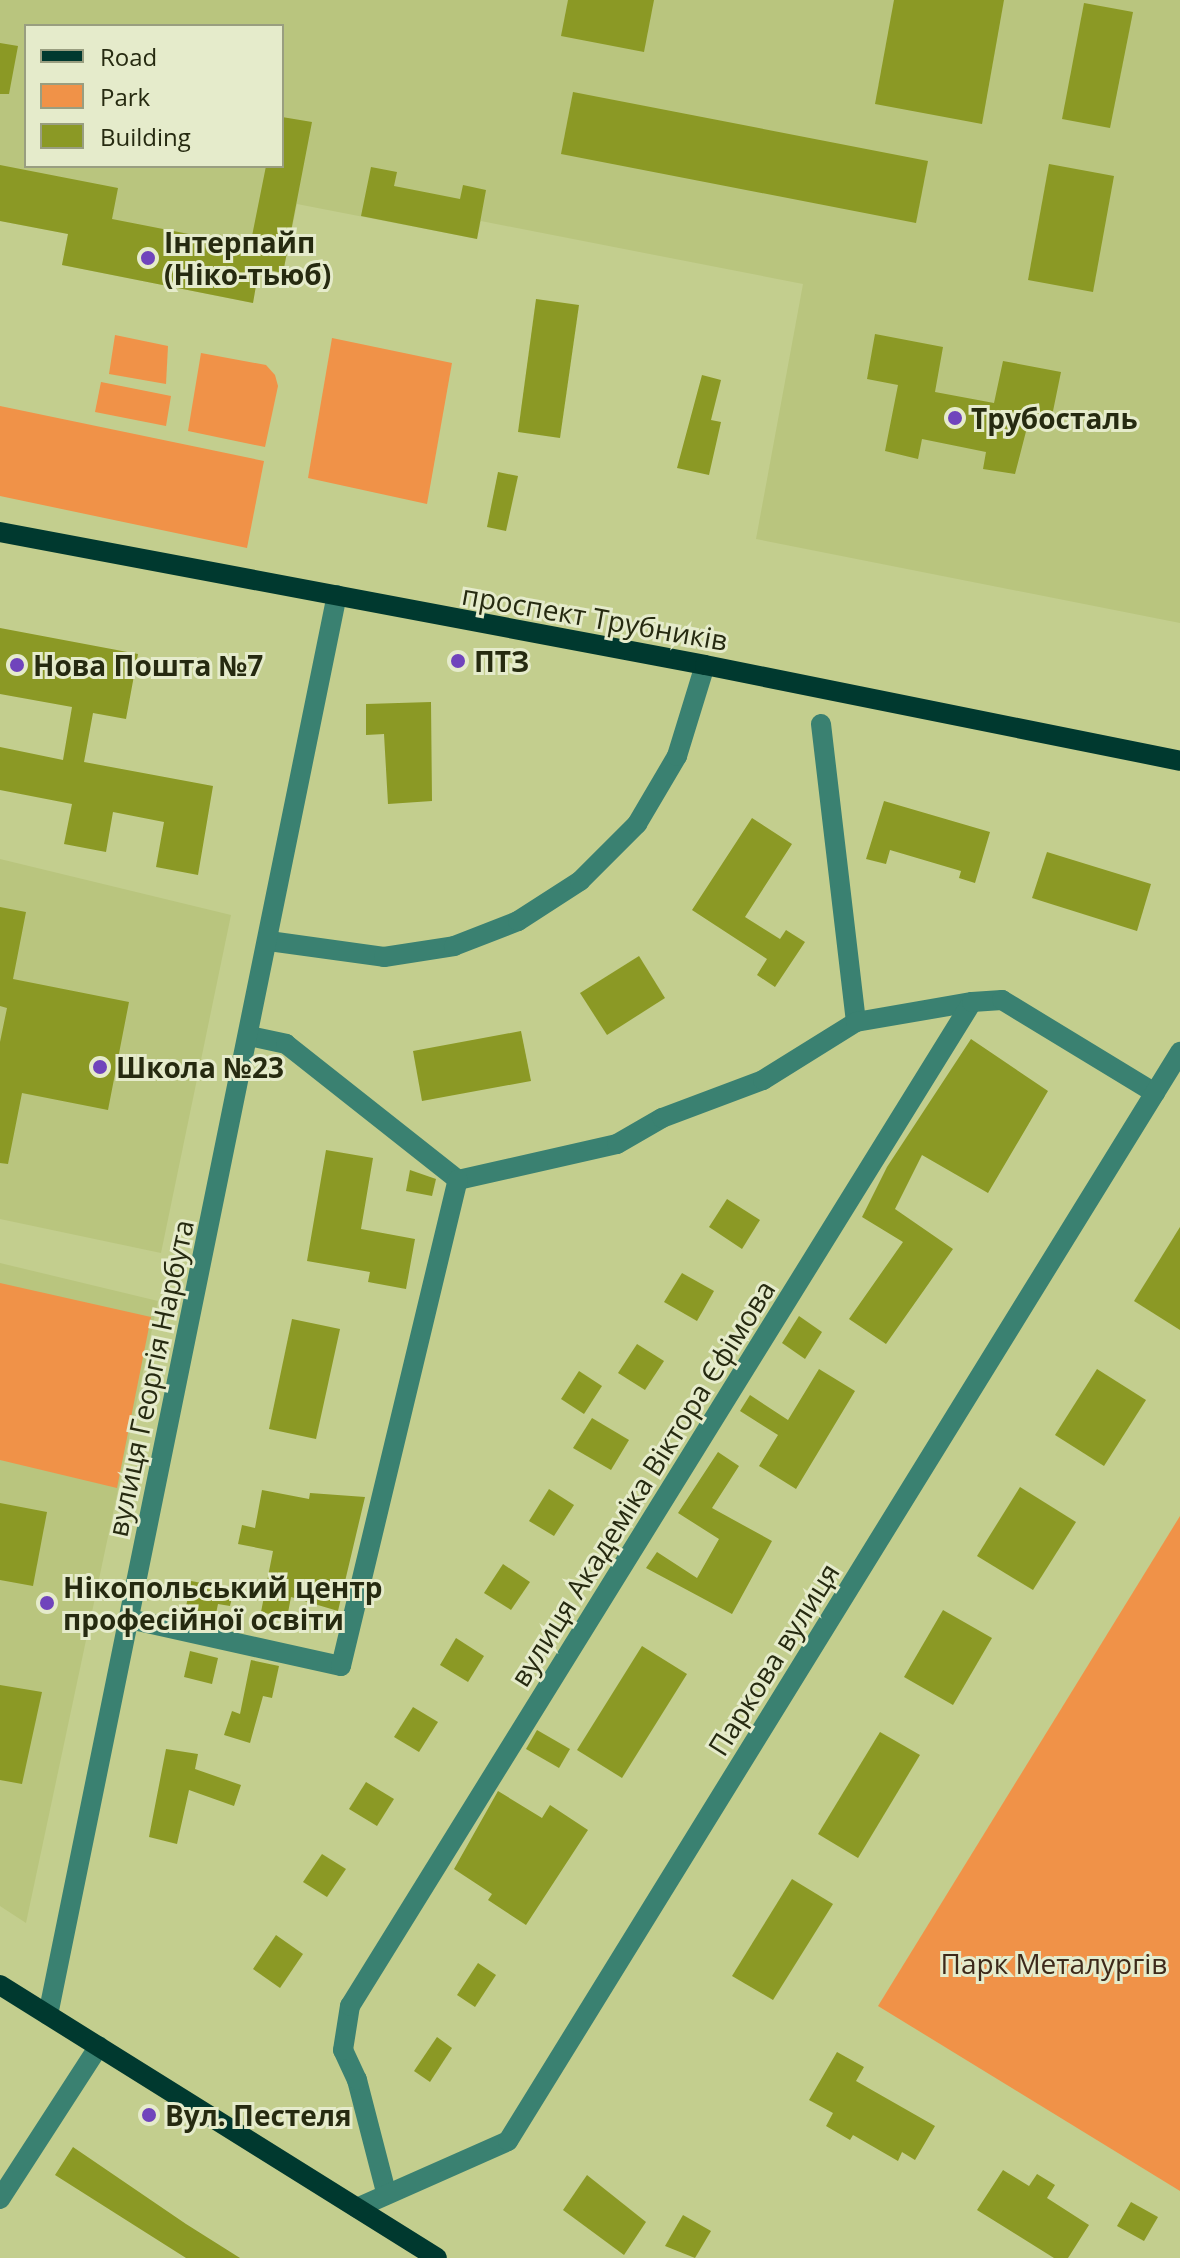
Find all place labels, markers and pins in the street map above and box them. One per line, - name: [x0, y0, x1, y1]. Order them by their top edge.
- place label: Інтерпайп (Ніко-тьюб): [164, 225, 331, 291]
- marker: Інтерпайп (Ніко-тьюб): [139, 249, 157, 267]
- place label: Трубосталь: [971, 401, 1138, 435]
- marker: Трубосталь: [946, 409, 964, 427]
- place label: ПТЗ: [474, 644, 529, 678]
- place label: Нова Пошта №7: [33, 648, 263, 682]
- marker: ПТЗ: [449, 652, 467, 670]
- marker: Нова Пошта №7: [8, 656, 26, 674]
- place label: Школа №23: [116, 1050, 284, 1084]
- marker: Школа №23: [91, 1058, 109, 1076]
- place label: Нікопольський центр професійної освіти: [63, 1570, 383, 1636]
- marker: Нікопольський центр професійної освіти: [38, 1594, 56, 1612]
- place label: Вул. Пестеля: [165, 2098, 352, 2132]
- marker: Вул. Пестеля: [140, 2106, 158, 2124]

